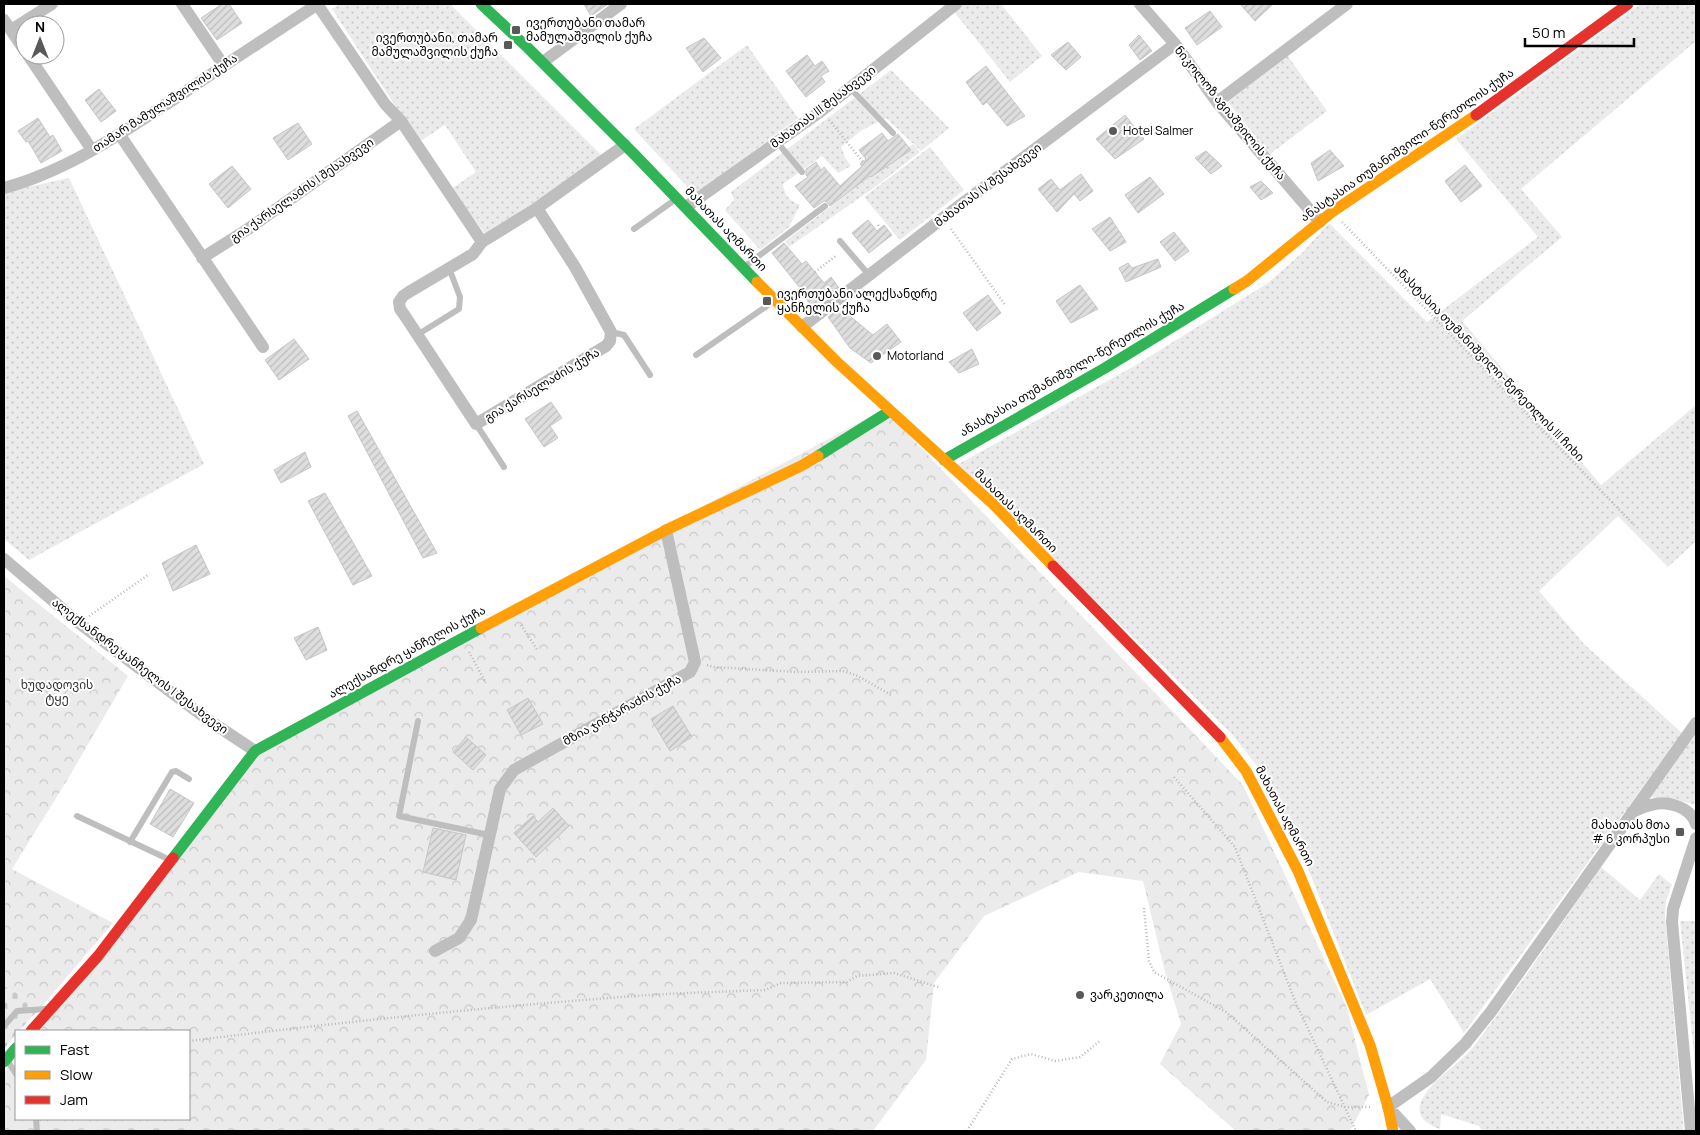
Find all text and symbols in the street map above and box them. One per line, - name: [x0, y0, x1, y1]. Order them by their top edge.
- place label: ივერთუბანი თამარ მამულაშვილის ქუჩა: [526, 14, 652, 45]
- north arrow: [15, 15, 65, 65]
- scale bar: [1525, 15, 1634, 47]
- text: N: [35, 17, 45, 36]
- text: 50 m: [1532, 22, 1566, 43]
- marker: ივერთუბანი თამარ მამულაშვილის ქუჩა: [510, 24, 522, 36]
- place label: ივერთუბანი, თამარ მამულაშვილის ქუჩა: [372, 29, 498, 60]
- marker: ივერთუბანი, თამარ მამულაშვილის ქუჩა: [502, 39, 514, 51]
- street label: ნიკოლოზ აგიაშვილის ქუჩა: [1171, 42, 1290, 183]
- street label: თამარ მამულაშვილის ქუჩა: [89, 49, 240, 156]
- street label: მახათას III შესახვევი: [766, 61, 879, 152]
- street label: ანასტასია თუმანიშვილი-წერეთლის ქუჩა: [1297, 64, 1517, 225]
- place label: Hotel Salmer: [1123, 122, 1194, 139]
- marker: Hotel Salmer: [1107, 125, 1119, 137]
- street label: გია ქარსელაძის I შესახვევი: [227, 133, 377, 246]
- street label: მახათას IV შესახვევი: [931, 139, 1045, 230]
- street label: მახათას აღმართი: [681, 183, 771, 275]
- street label: ანასტასია თუმანიშვილი-წერეთლის III ჩიხი: [1390, 260, 1589, 465]
- place label: ივერთუბანი ალექსანდრე ყანჩელის ქუჩა: [777, 285, 937, 316]
- marker: ივერთუბანი ალექსანდრე ყანჩელის ქუჩა: [761, 295, 773, 307]
- street label: ანასტასია თუმანიშვილი-წერეთლის ქუჩა: [956, 297, 1187, 440]
- street label: გია ქარსელაძის ქუჩა: [481, 343, 603, 426]
- place label: Motorland: [887, 347, 944, 364]
- marker: Motorland: [871, 350, 883, 362]
- street label: მახათას აღმართი: [971, 465, 1062, 556]
- street label: ალექსანდრე ყანჩელის I შესახვევი: [49, 594, 232, 738]
- street label: ალექსანდრე ყანჩელის ქუჩა: [325, 601, 488, 702]
- street label: მზია ჯინჭარაძის ქუჩა: [559, 670, 684, 749]
- park label: ხუდადოვის ტყე: [21, 676, 93, 707]
- street label: მახათას აღმართი: [1252, 762, 1319, 869]
- place label: მახათას მთა # 6 კორპუსი: [1591, 816, 1670, 847]
- marker: მახათას მთა # 6 კორპუსი: [1674, 826, 1686, 838]
- place label: ვარკეთილა: [1090, 986, 1164, 1003]
- marker: ვარკეთილა: [1074, 989, 1086, 1001]
- legend: [15, 1030, 190, 1120]
- text: Fast: [60, 1039, 89, 1060]
- text: Slow: [60, 1064, 93, 1085]
- text: Jam: [60, 1089, 88, 1110]

